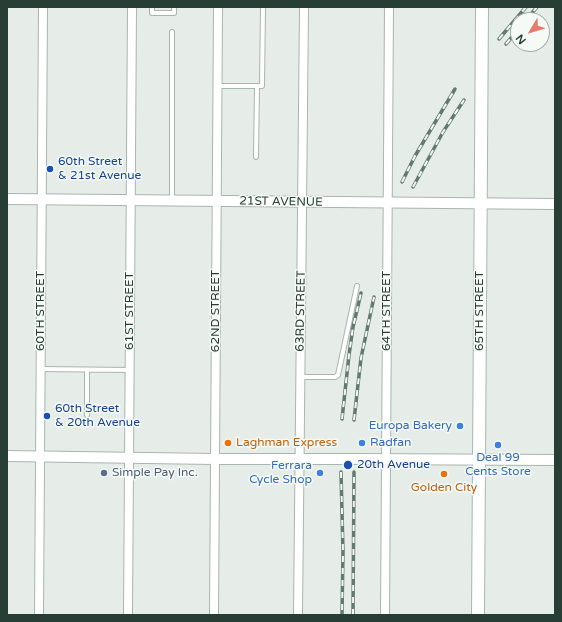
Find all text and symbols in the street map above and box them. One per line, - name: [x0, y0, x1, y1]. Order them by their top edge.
- north arrow: [510, 12, 550, 52]
- text: N: [513, 32, 529, 47]
- place label: 60th Street & 21st Avenue: [58, 155, 141, 183]
- marker: 60th Street & 21st Avenue: [45, 164, 55, 174]
- street label: 21ST AVENUE: [239, 194, 323, 210]
- street label: 62ND STREET: [209, 270, 223, 352]
- street label: 63RD STREET: [293, 270, 309, 352]
- street label: 60TH STREET: [34, 271, 48, 351]
- street label: 64TH STREET: [380, 271, 394, 351]
- street label: 65TH STREET: [473, 271, 487, 351]
- street label: 61ST STREET: [123, 272, 137, 350]
- place label: 60th Street & 20th Avenue: [55, 402, 140, 430]
- marker: 60th Street & 20th Avenue: [42, 411, 52, 421]
- place label: Europa Bakery: [369, 419, 452, 433]
- marker: Europa Bakery: [455, 421, 465, 431]
- place label: Laghman Express: [236, 436, 337, 450]
- place label: Radfan: [370, 436, 411, 450]
- marker: Laghman Express: [223, 438, 233, 448]
- marker: Radfan: [357, 438, 367, 448]
- marker: Deal 99 Cents Store: [493, 440, 503, 450]
- place label: Deal 99 Cents Store: [465, 451, 531, 479]
- place label: 20th Avenue: [357, 458, 430, 472]
- place label: Ferrara Cycle Shop: [249, 459, 312, 487]
- marker: 20th Avenue: [342, 459, 354, 471]
- place label: Simple Pay Inc.: [112, 466, 198, 480]
- marker: Simple Pay Inc.: [99, 468, 109, 478]
- marker: Ferrara Cycle Shop: [315, 468, 325, 478]
- marker: Golden City: [439, 469, 449, 479]
- place label: Golden City: [411, 481, 477, 495]

